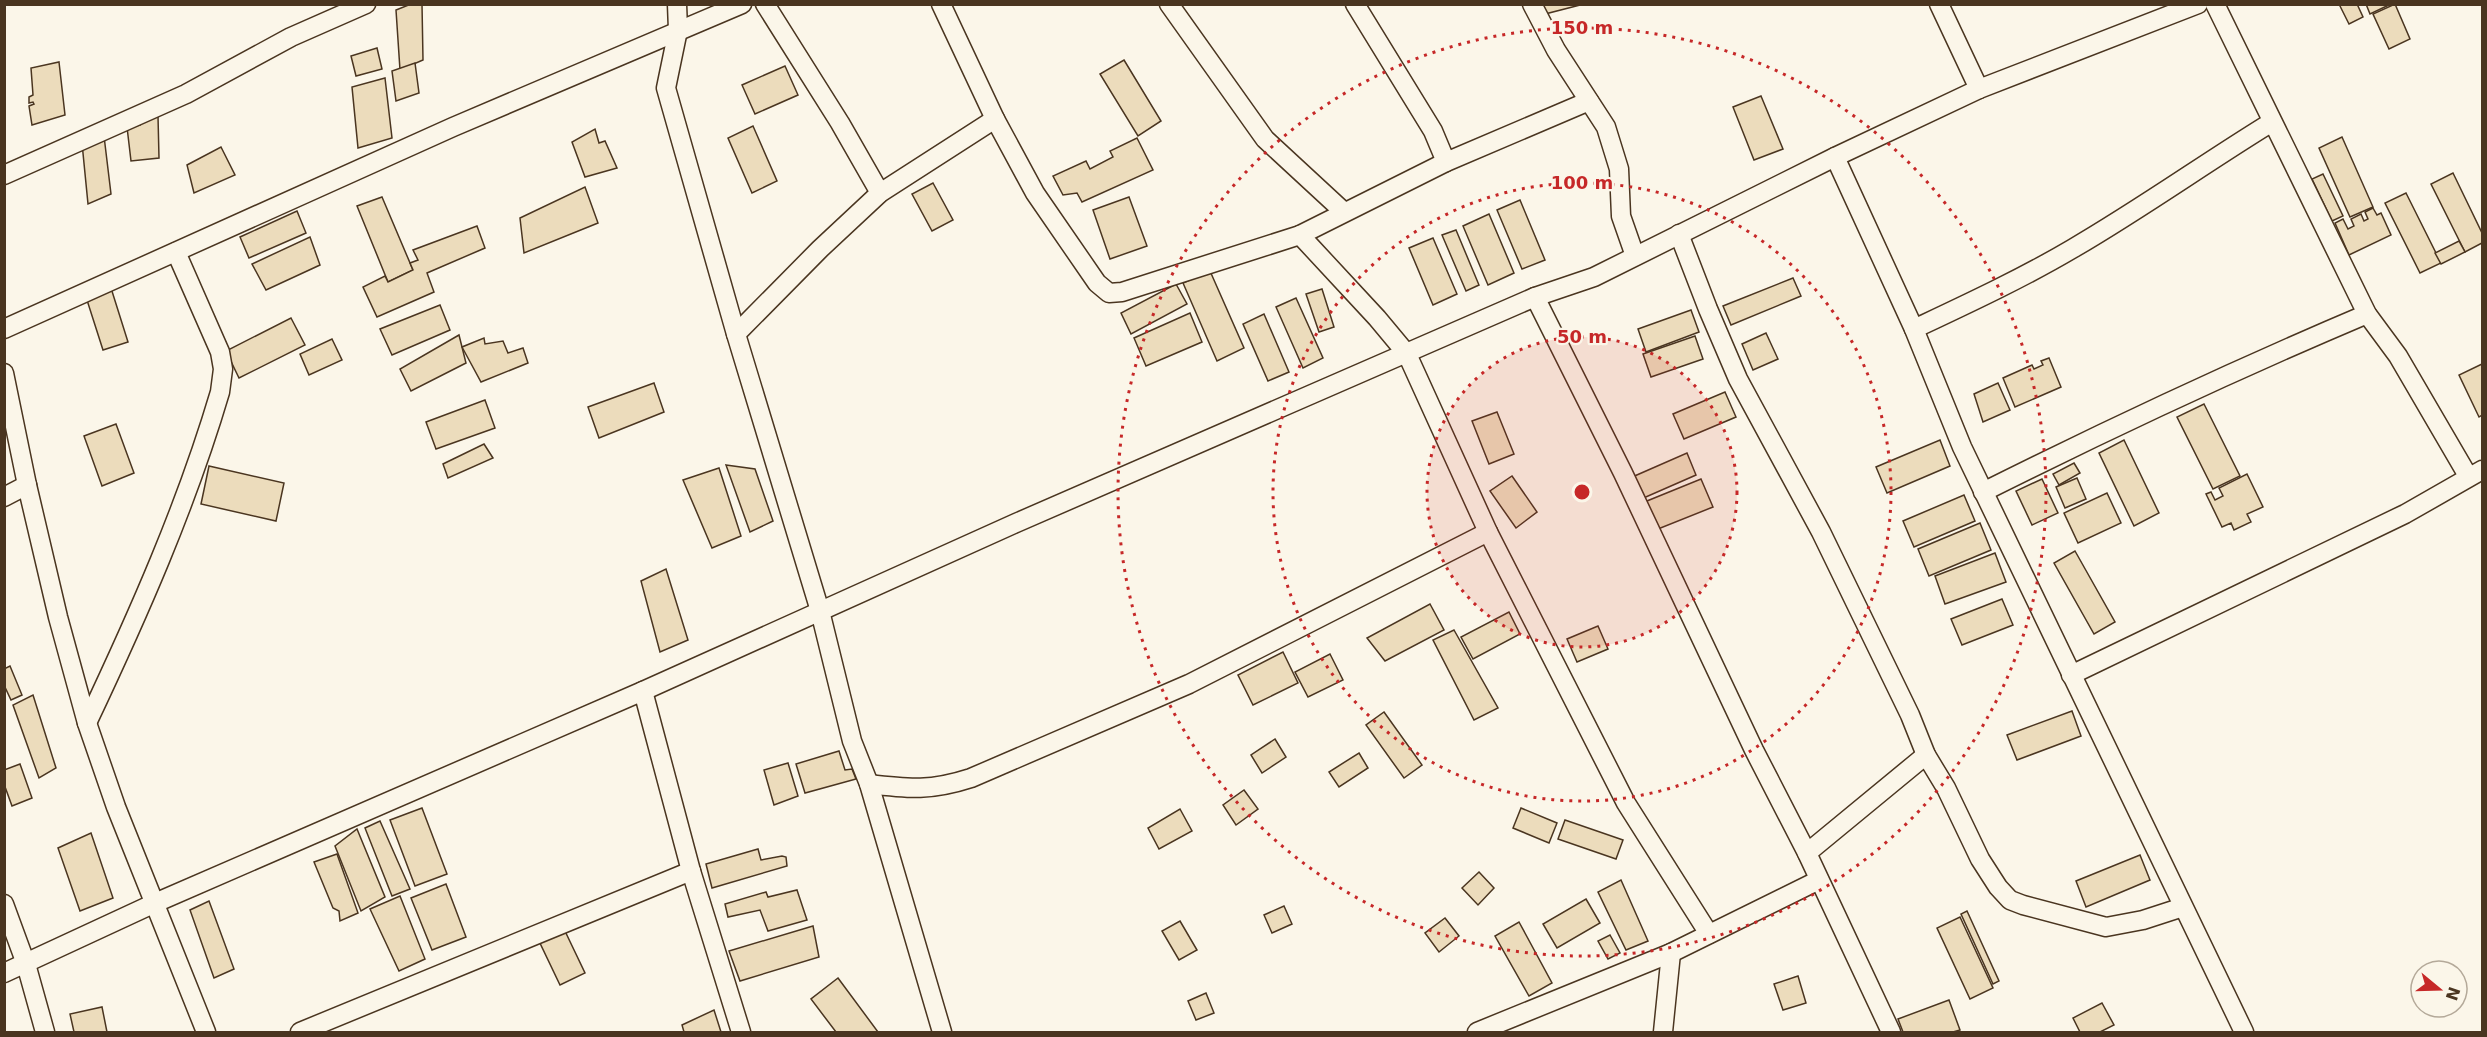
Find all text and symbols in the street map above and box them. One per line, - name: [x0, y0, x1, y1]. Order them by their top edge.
- text: 150 m: [1551, 17, 1613, 38]
- text: 100 m: [1551, 172, 1613, 193]
- text: 50 m: [1557, 326, 1607, 347]
- centre of rings: [1572, 482, 1592, 502]
- north arrow: [2409, 959, 2469, 1019]
- text: N: [2442, 984, 2464, 1003]

